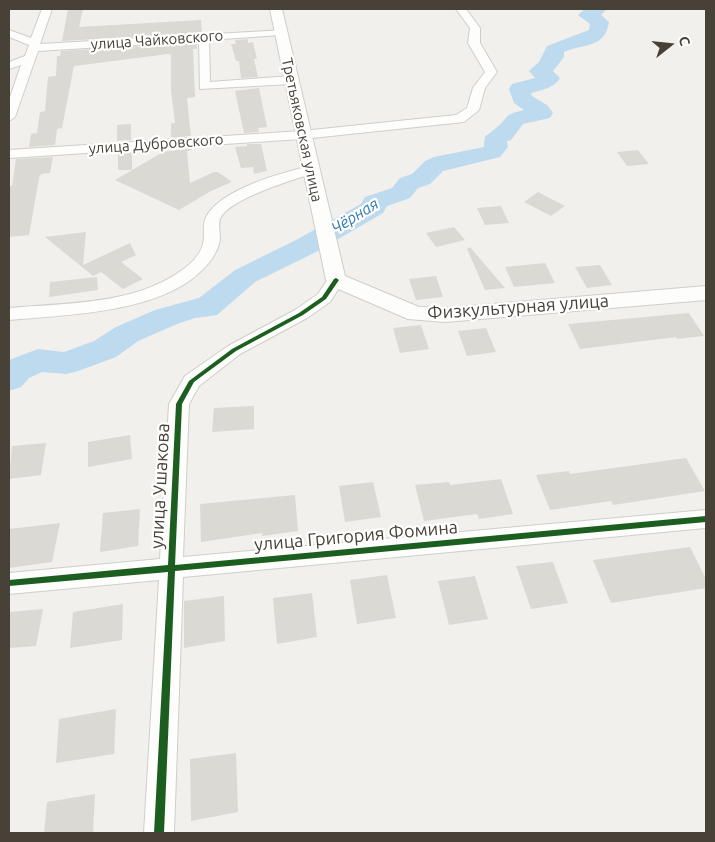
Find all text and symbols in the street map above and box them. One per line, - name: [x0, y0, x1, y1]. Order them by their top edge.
- north arrow: [645, 20, 695, 70]
- street label: улица Чайковского: [90, 26, 224, 54]
- text: С: [675, 34, 693, 47]
- street label: Третьяковская улица: [278, 56, 326, 204]
- street label: улица Дубровского: [88, 130, 224, 158]
- water label: Чёрная: [328, 194, 382, 238]
- street label: Физкультурная улица: [426, 290, 610, 324]
- street label: улица Ушакова: [146, 423, 174, 549]
- street label: улица Григория Фомина: [253, 516, 459, 556]

